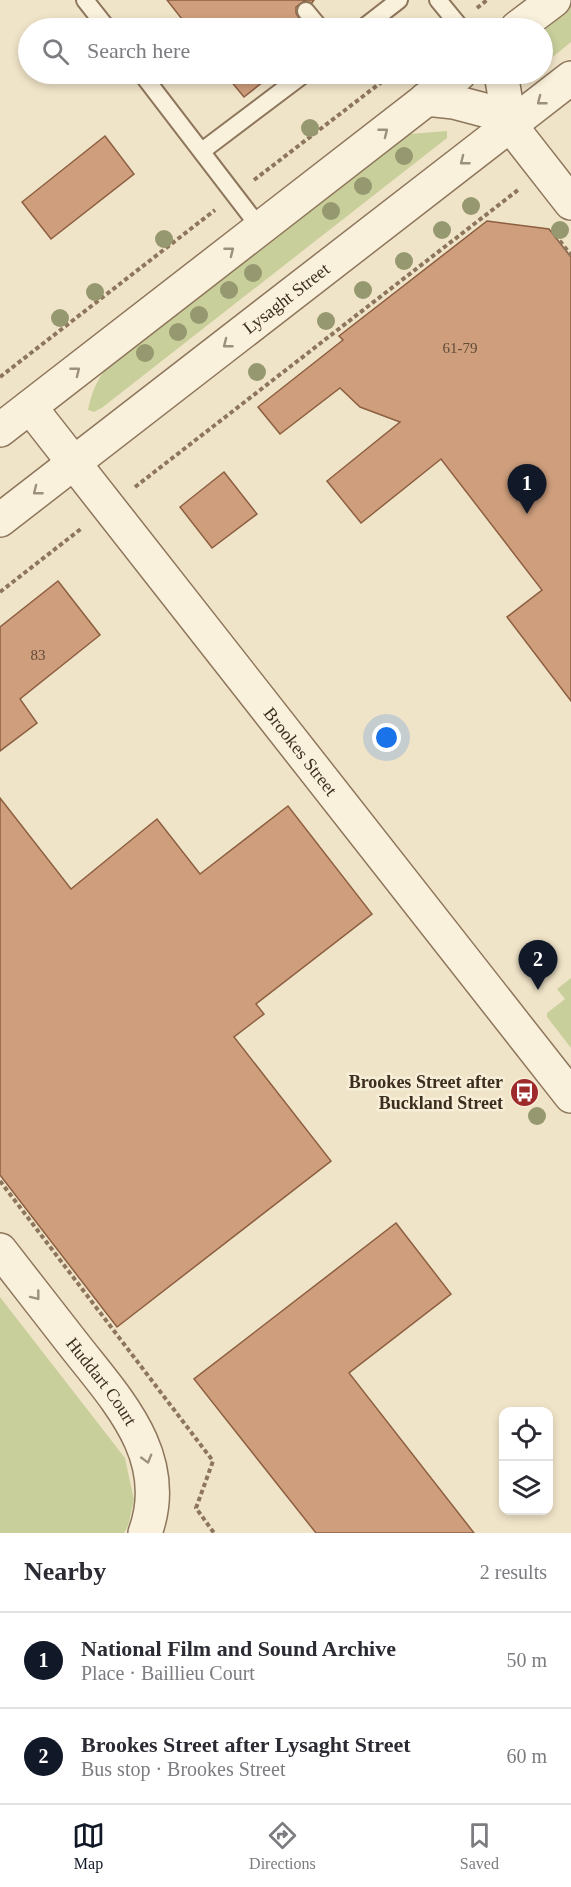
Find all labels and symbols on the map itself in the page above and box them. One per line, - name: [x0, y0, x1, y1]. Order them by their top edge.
- one-way arrow: [536, 94, 547, 105]
- one-way arrow: [378, 128, 389, 139]
- one-way arrow: [460, 153, 471, 164]
- one-way arrow: [224, 248, 235, 259]
- street label: Lysaght Street: [239, 259, 333, 338]
- one-way arrow: [222, 337, 233, 348]
- house number: 61-79: [443, 340, 478, 356]
- one-way arrow: [70, 367, 81, 378]
- pin: 1: [508, 464, 546, 514]
- one-way arrow: [33, 484, 44, 495]
- house number: 83: [31, 647, 46, 663]
- street label: Brookes Street: [260, 703, 341, 800]
- your location: [372, 723, 401, 752]
- pin: 2: [518, 940, 558, 990]
- place label: Brookes Street after Buckland Street: [349, 1072, 503, 1113]
- bus stop icon: Brookes Street after Buckland Street: [508, 1076, 540, 1108]
- one-way arrow: [29, 1290, 40, 1301]
- street label: Huddart Court: [62, 1334, 141, 1429]
- one-way arrow: [140, 1453, 152, 1464]

